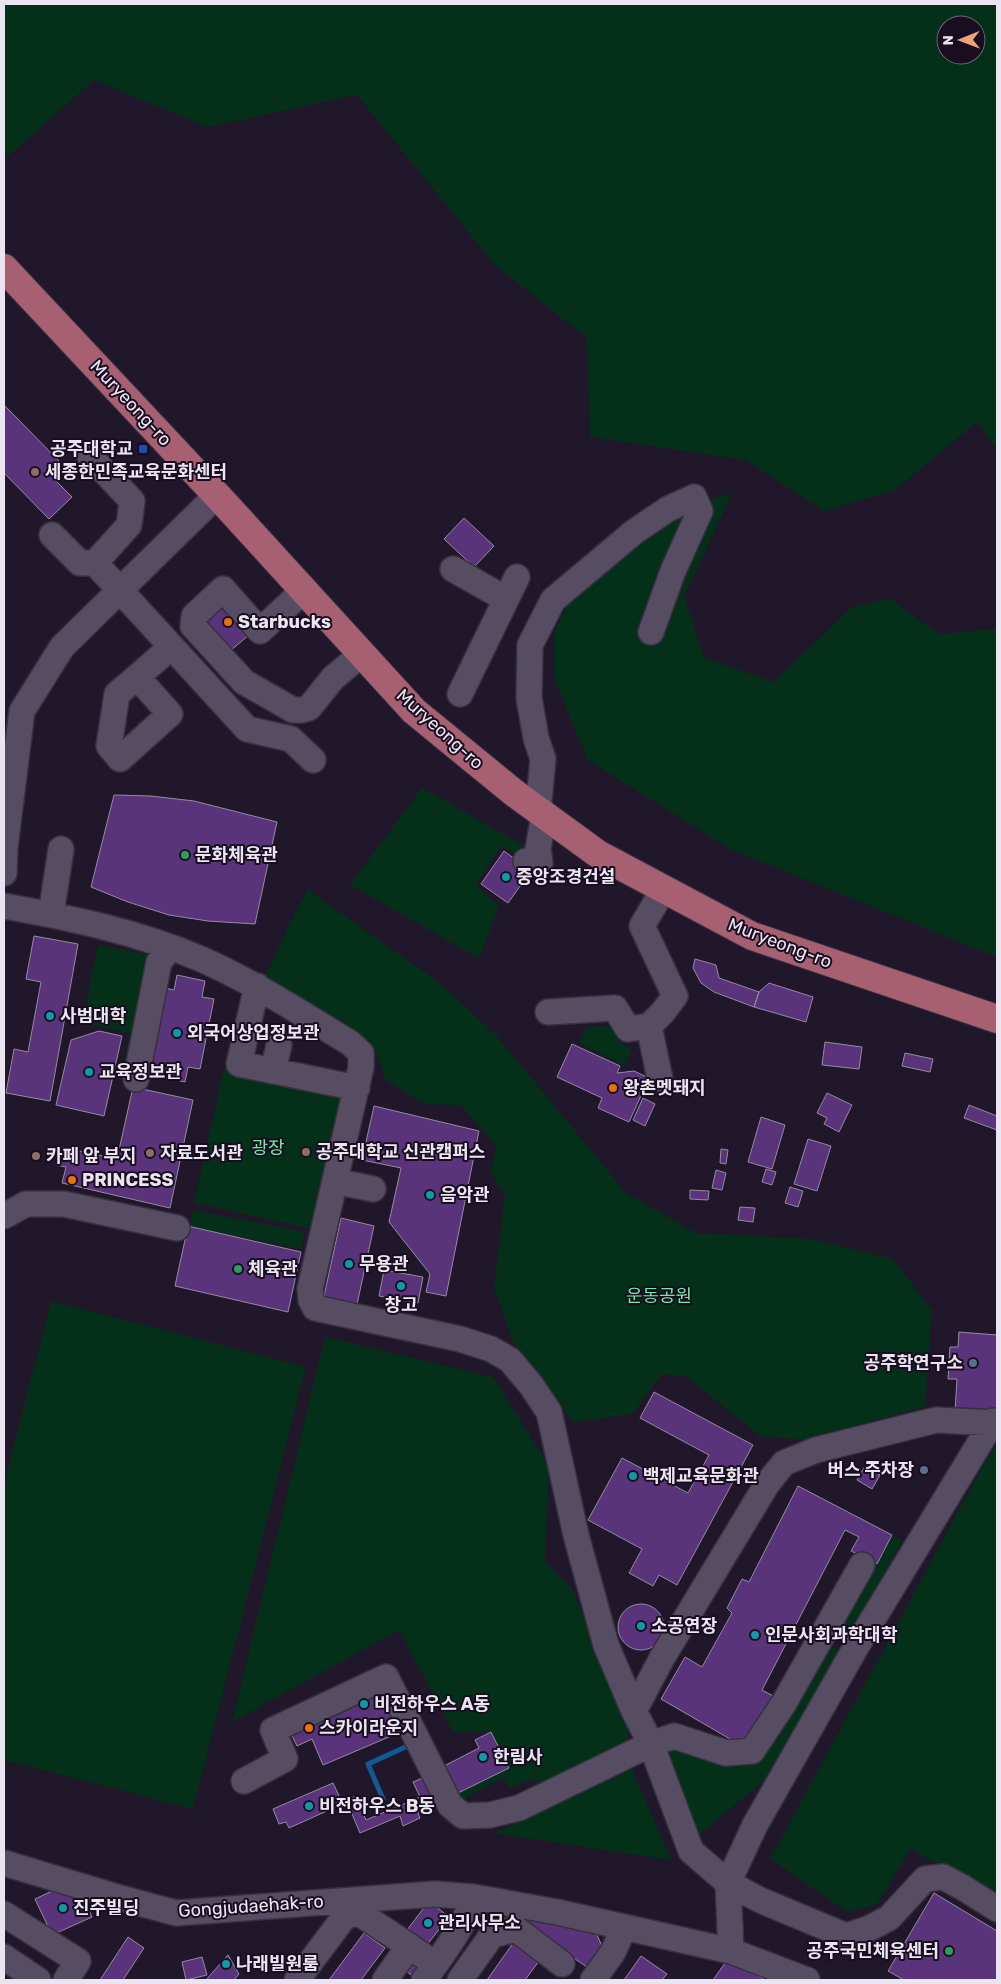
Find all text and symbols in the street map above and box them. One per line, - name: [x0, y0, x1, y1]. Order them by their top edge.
- north arrow: [936, 15, 986, 65]
- text: N: [940, 35, 957, 45]
- street label: Muryeong-ro: [86, 356, 176, 450]
- place label: 공주대학교: [50, 438, 133, 460]
- marker: 공주대학교: [137, 443, 149, 455]
- place label: 세종한민족교육문화센터: [45, 461, 227, 483]
- marker: 세종한민족교육문화센터: [29, 466, 41, 478]
- place label: Starbucks: [238, 611, 331, 633]
- marker: Starbucks: [222, 616, 234, 628]
- street label: Muryeong-ro: [392, 684, 488, 774]
- place label: 문화체육관: [195, 844, 278, 866]
- marker: 문화체육관: [179, 849, 191, 861]
- place label: 중앙조경건설: [516, 866, 615, 888]
- marker: 중앙조경건설: [500, 871, 512, 883]
- street label: Muryeong-ro: [725, 913, 835, 973]
- place label: 사범대학: [60, 1005, 127, 1027]
- marker: 사범대학: [44, 1010, 56, 1022]
- place label: 외국어상업정보관: [187, 1022, 320, 1044]
- marker: 외국어상업정보관: [171, 1027, 183, 1039]
- place label: 교육정보관: [99, 1061, 182, 1083]
- marker: 교육정보관: [83, 1066, 95, 1078]
- place label: 왕촌멧돼지: [623, 1077, 706, 1099]
- marker: 왕촌멧돼지: [607, 1082, 619, 1094]
- park label: 광장: [251, 1137, 285, 1159]
- place label: 공주대학교 신관캠퍼스: [316, 1141, 485, 1163]
- place label: 자료도서관: [160, 1142, 243, 1164]
- place label: 카페 앞 부지: [46, 1145, 136, 1167]
- marker: 공주대학교 신관캠퍼스: [300, 1146, 312, 1158]
- marker: 자료도서관: [144, 1147, 156, 1159]
- marker: 카페 앞 부지: [30, 1150, 42, 1162]
- place label: PRINCESS: [82, 1169, 173, 1191]
- marker: PRINCESS: [66, 1174, 78, 1186]
- place label: 음악관: [440, 1184, 490, 1206]
- marker: 음악관: [424, 1189, 436, 1201]
- place label: 무용관: [359, 1253, 409, 1275]
- place label: 체육관: [248, 1258, 298, 1280]
- marker: 무용관: [343, 1258, 355, 1270]
- marker: 체육관: [232, 1263, 244, 1275]
- marker: 창고: [395, 1280, 407, 1292]
- park label: 운동공원: [626, 1285, 692, 1307]
- place label: 창고: [384, 1294, 418, 1316]
- place label: 공주학연구소: [864, 1352, 963, 1374]
- marker: 공주학연구소: [967, 1357, 979, 1369]
- place label: 버스 주차장: [827, 1459, 914, 1481]
- marker: 버스 주차장: [918, 1464, 930, 1476]
- place label: 백제교육문화관: [643, 1465, 759, 1487]
- marker: 백제교육문화관: [627, 1470, 639, 1482]
- place label: 소공연장: [651, 1615, 718, 1637]
- marker: 소공연장: [635, 1620, 647, 1632]
- place label: 인문사회과학대학: [765, 1624, 898, 1646]
- marker: 인문사회과학대학: [749, 1629, 761, 1641]
- place label: 비전하우스 A동: [374, 1693, 490, 1715]
- marker: 비전하우스 A동: [358, 1698, 370, 1710]
- place label: 스카이라운지: [319, 1717, 418, 1739]
- marker: 스카이라운지: [303, 1722, 315, 1734]
- place label: 한림사: [493, 1746, 543, 1768]
- marker: 한림사: [477, 1751, 489, 1763]
- place label: 비전하우스 B동: [319, 1795, 435, 1817]
- marker: 비전하우스 B동: [303, 1800, 315, 1812]
- street label: Gongjudaehak-ro: [178, 1890, 324, 1922]
- place label: 진주빌딩: [73, 1897, 139, 1919]
- marker: 진주빌딩: [57, 1902, 69, 1914]
- place label: 관리사무소: [438, 1912, 521, 1934]
- marker: 관리사무소: [422, 1917, 434, 1929]
- place label: 공주국민체육센터: [807, 1940, 939, 1962]
- marker: 공주국민체육센터: [943, 1945, 955, 1957]
- place label: 나래빌원룸: [236, 1953, 319, 1975]
- marker: 나래빌원룸: [220, 1958, 232, 1970]

